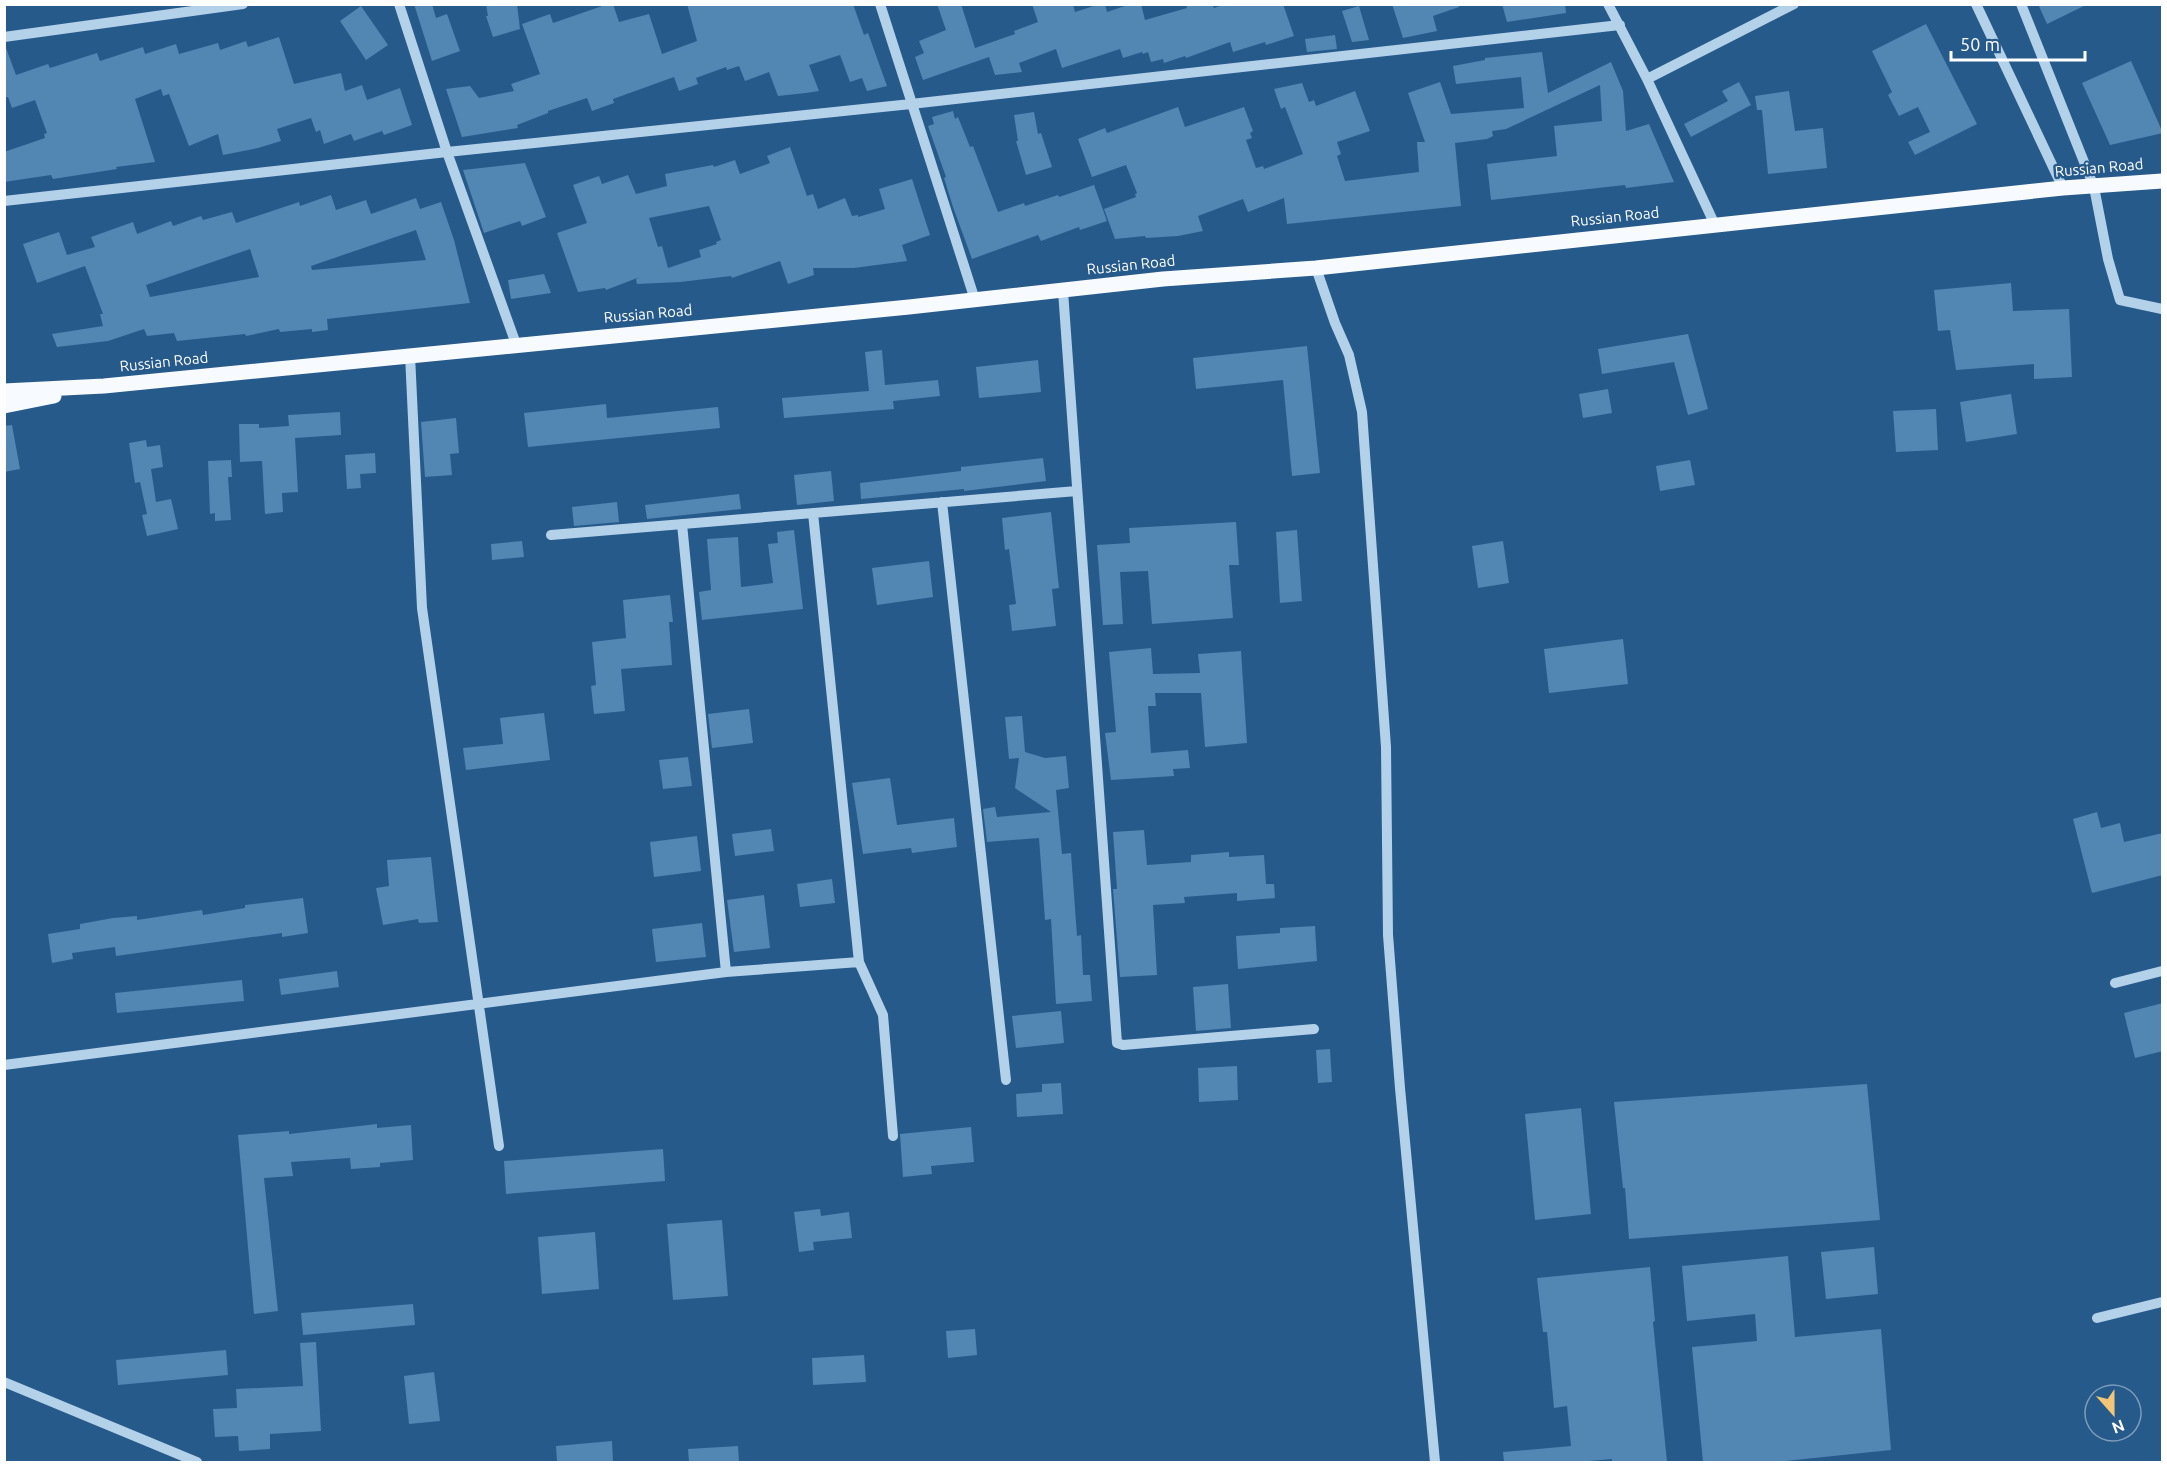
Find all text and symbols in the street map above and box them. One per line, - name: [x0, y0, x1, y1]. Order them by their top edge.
- scale bar: [1951, 24, 2084, 62]
- text: 50 m: [1960, 34, 2000, 54]
- street label: Russian Road: [2054, 155, 2144, 180]
- street label: Russian Road: [1570, 203, 1660, 230]
- street label: Russian Road: [1086, 251, 1176, 278]
- street label: Russian Road: [603, 301, 693, 326]
- street label: Russian Road: [119, 348, 209, 375]
- north arrow: [2083, 1383, 2143, 1443]
- text: N: [2110, 1416, 2127, 1438]

